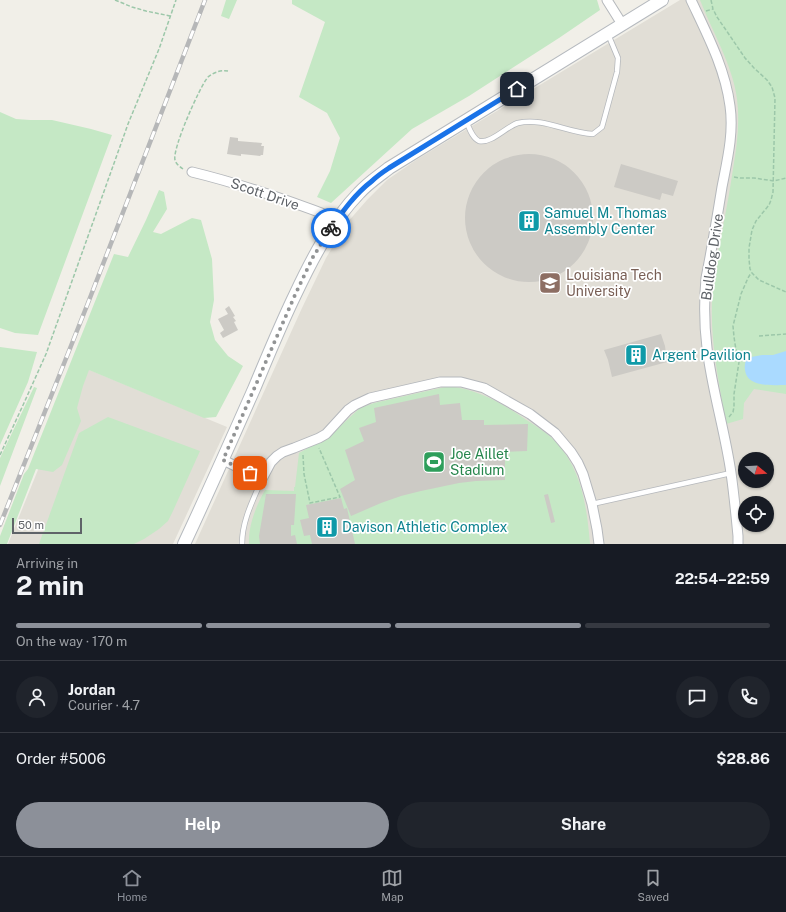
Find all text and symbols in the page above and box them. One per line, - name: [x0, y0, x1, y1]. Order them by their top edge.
- pin: [500, 72, 534, 106]
- icon: home: [506, 78, 528, 100]
- street label: Scott Drive: [229, 175, 302, 213]
- place label: Samuel M. Thomas Assembly Center: [544, 205, 667, 237]
- courier: [311, 208, 351, 248]
- building icon: Samuel M. Thomas Assembly Center: [516, 208, 542, 234]
- street label: Bulldog Drive: [698, 213, 726, 301]
- icon: bike: [320, 217, 342, 239]
- place label: Louisiana Tech University: [566, 267, 662, 299]
- school or university icon: Louisiana Tech University: [537, 270, 563, 296]
- building icon: Argent Pavilion: [623, 342, 649, 368]
- place label: Argent Pavilion: [652, 347, 751, 363]
- place label: Joe Aillet Stadium: [450, 446, 509, 478]
- sports icon: Joe Aillet Stadium: [421, 449, 447, 475]
- north arrow: [738, 452, 774, 488]
- map controls: [738, 452, 774, 532]
- pin: [233, 456, 267, 490]
- icon: bag: [239, 462, 261, 484]
- button: locate: [738, 496, 774, 532]
- building icon: Davison Athletic Complex: [314, 514, 340, 540]
- scale bar: [12, 516, 82, 535]
- text: 50 m: [18, 519, 44, 531]
- place label: Davison Athletic Complex: [342, 519, 508, 535]
- text: Arriving in: [16, 556, 78, 571]
- text: 2 min: [16, 570, 84, 601]
- text: 22:54–22:59: [675, 570, 770, 587]
- text: On the way · 170 m: [16, 634, 127, 649]
- button: person: [16, 676, 58, 718]
- button: chat: [676, 676, 718, 718]
- button: phone: [728, 676, 770, 718]
- text: Jordan: [68, 681, 115, 698]
- text: Courier · 4.7: [68, 698, 140, 713]
- text: Order #5006: [16, 750, 106, 767]
- text: $28.86: [716, 750, 770, 767]
- button: Help: [16, 802, 389, 848]
- button: Share: [397, 802, 770, 848]
- tab: Home: [117, 867, 147, 903]
- tab: Map: [381, 867, 404, 903]
- tab: Saved: [638, 867, 669, 903]

